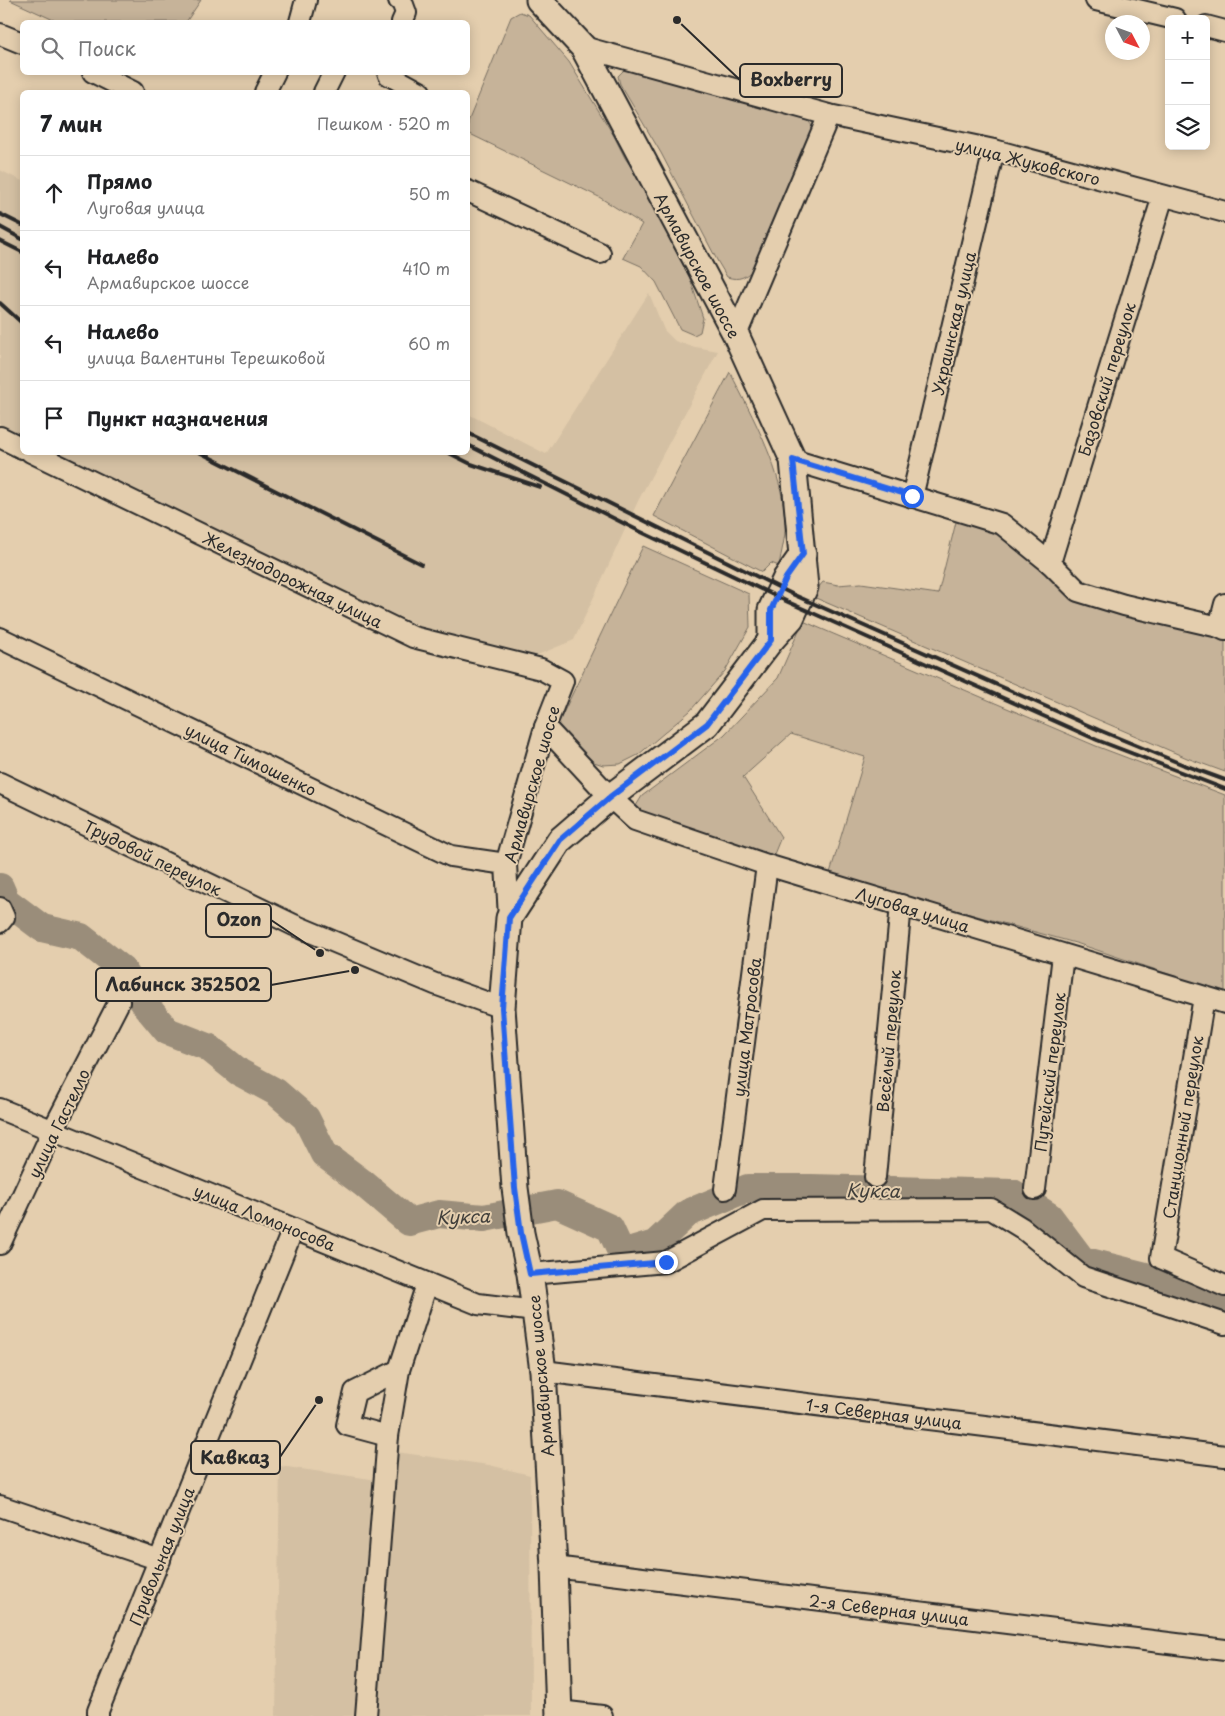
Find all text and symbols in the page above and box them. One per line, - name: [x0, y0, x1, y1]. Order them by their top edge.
- north arrow: [1105, 15, 1150, 60]
- map controls: [1165, 15, 1210, 150]
- button: +: [1165, 15, 1210, 60]
- search box: [20, 20, 470, 75]
- icon: search: [38, 34, 66, 62]
- text: Поиск: [78, 34, 136, 62]
- button: −: [1165, 60, 1210, 105]
- callout: Boxberry: [740, 64, 842, 97]
- text: Boxberry: [750, 65, 832, 92]
- button: layers: [1165, 105, 1210, 150]
- text: 7 мин: [40, 107, 103, 139]
- text: Пешком · 520 m: [317, 111, 450, 135]
- street label: улица Жуковского: [953, 131, 1103, 191]
- text: Прямо: [87, 167, 152, 195]
- icon: ahead: [40, 179, 68, 207]
- text: 50 m: [409, 181, 450, 205]
- street label: Армавирское шоссе: [649, 188, 747, 342]
- text: Луговая улица: [87, 195, 205, 219]
- text: Налево: [87, 242, 159, 270]
- street label: Украинская улица: [925, 249, 981, 397]
- icon: left: [40, 254, 68, 282]
- text: 410 m: [402, 256, 450, 280]
- text: Армавирское шоссе: [87, 270, 249, 294]
- street label: Базовский переулок: [1071, 299, 1141, 459]
- text: Налево: [87, 317, 159, 345]
- icon: left: [40, 329, 68, 357]
- text: 60 m: [408, 331, 450, 355]
- text: улица Валентины Терешковой: [87, 345, 325, 369]
- icon: arrive: [40, 404, 68, 432]
- text: Пункт назначения: [87, 404, 268, 432]
- route start: [901, 485, 924, 508]
- street label: Железнодорожная улица: [199, 525, 387, 633]
- street label: Армавирское шоссе: [497, 703, 565, 865]
- street label: улица Тимошенко: [181, 717, 321, 801]
- street label: Трудовой переулок: [80, 813, 227, 901]
- street label: Луговая улица: [853, 880, 973, 938]
- callout: Ozon: [206, 904, 271, 937]
- text: Ozon: [216, 905, 262, 932]
- street label: улица Матросова: [726, 956, 766, 1098]
- callout: Лабинск 352502: [96, 968, 271, 1001]
- street label: Весёлый переулок: [870, 968, 906, 1113]
- text: Лабинск 352502: [105, 970, 261, 997]
- street label: Путейский переулок: [1027, 990, 1071, 1153]
- street label: Станционный переулок: [1156, 1033, 1208, 1220]
- street label: улица Гастелло: [21, 1064, 95, 1182]
- water label: Кукса: [846, 1176, 901, 1204]
- street label: улица Ломоносова: [191, 1178, 339, 1256]
- water label: Кукса: [436, 1202, 491, 1230]
- route end: [655, 1251, 678, 1274]
- street label: Армавирское шоссе: [521, 1294, 559, 1458]
- street label: 1-я Северная улица: [805, 1392, 963, 1434]
- callout: Кавказ: [191, 1441, 280, 1474]
- text: Кавказ: [200, 1443, 270, 1470]
- street label: Привольная улица: [122, 1483, 200, 1629]
- street label: 2-я Северная улица: [808, 1587, 970, 1631]

